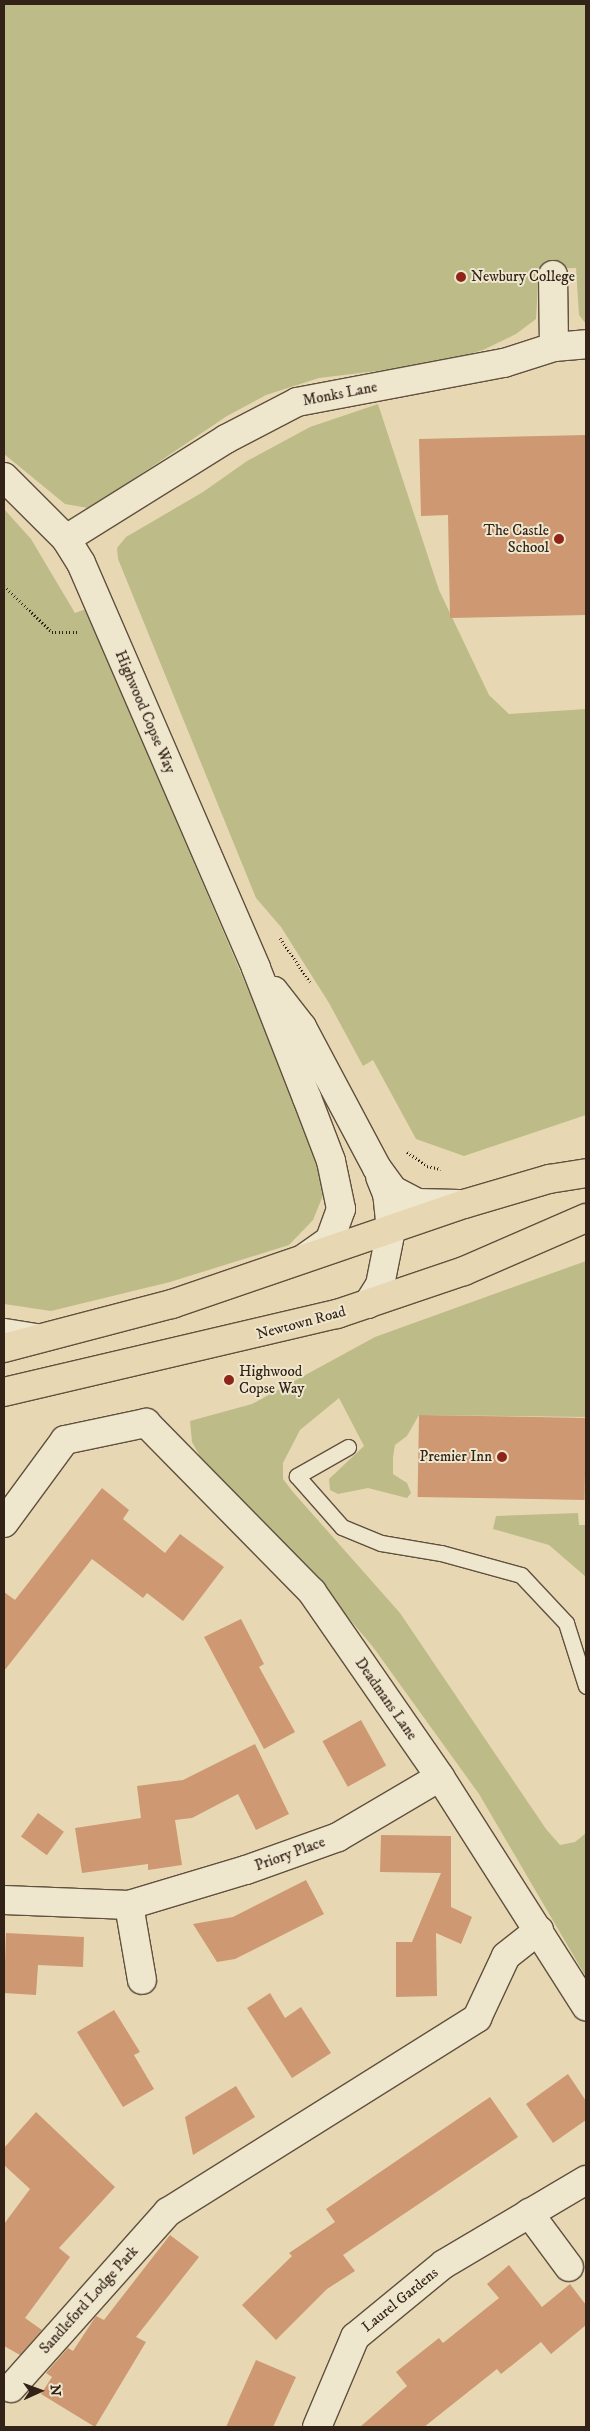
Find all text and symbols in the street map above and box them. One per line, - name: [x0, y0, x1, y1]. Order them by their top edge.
- place label: Newbury College: [471, 268, 575, 286]
- marker: Newbury College: [455, 271, 467, 283]
- street label: Monks Lane: [301, 378, 379, 410]
- place label: The Castle School: [484, 521, 549, 556]
- marker: The Castle School: [553, 533, 565, 545]
- street label: Highwood Copse Way: [111, 648, 179, 776]
- street label: Newtown Road: [254, 1302, 348, 1344]
- place label: Highwood Copse Way: [239, 1362, 304, 1397]
- marker: Highwood Copse Way: [223, 1374, 235, 1386]
- place label: Premier Inn: [419, 1448, 492, 1466]
- marker: Premier Inn: [496, 1451, 508, 1463]
- street label: Deadmans Lane: [351, 1654, 421, 1744]
- street label: Priory Place: [252, 1833, 328, 1875]
- street label: Sandleford Lodge Park: [36, 2242, 142, 2358]
- street label: Laurel Gardens: [358, 2264, 442, 2336]
- north arrow: [15, 2366, 65, 2416]
- text: N: [46, 2384, 64, 2397]

